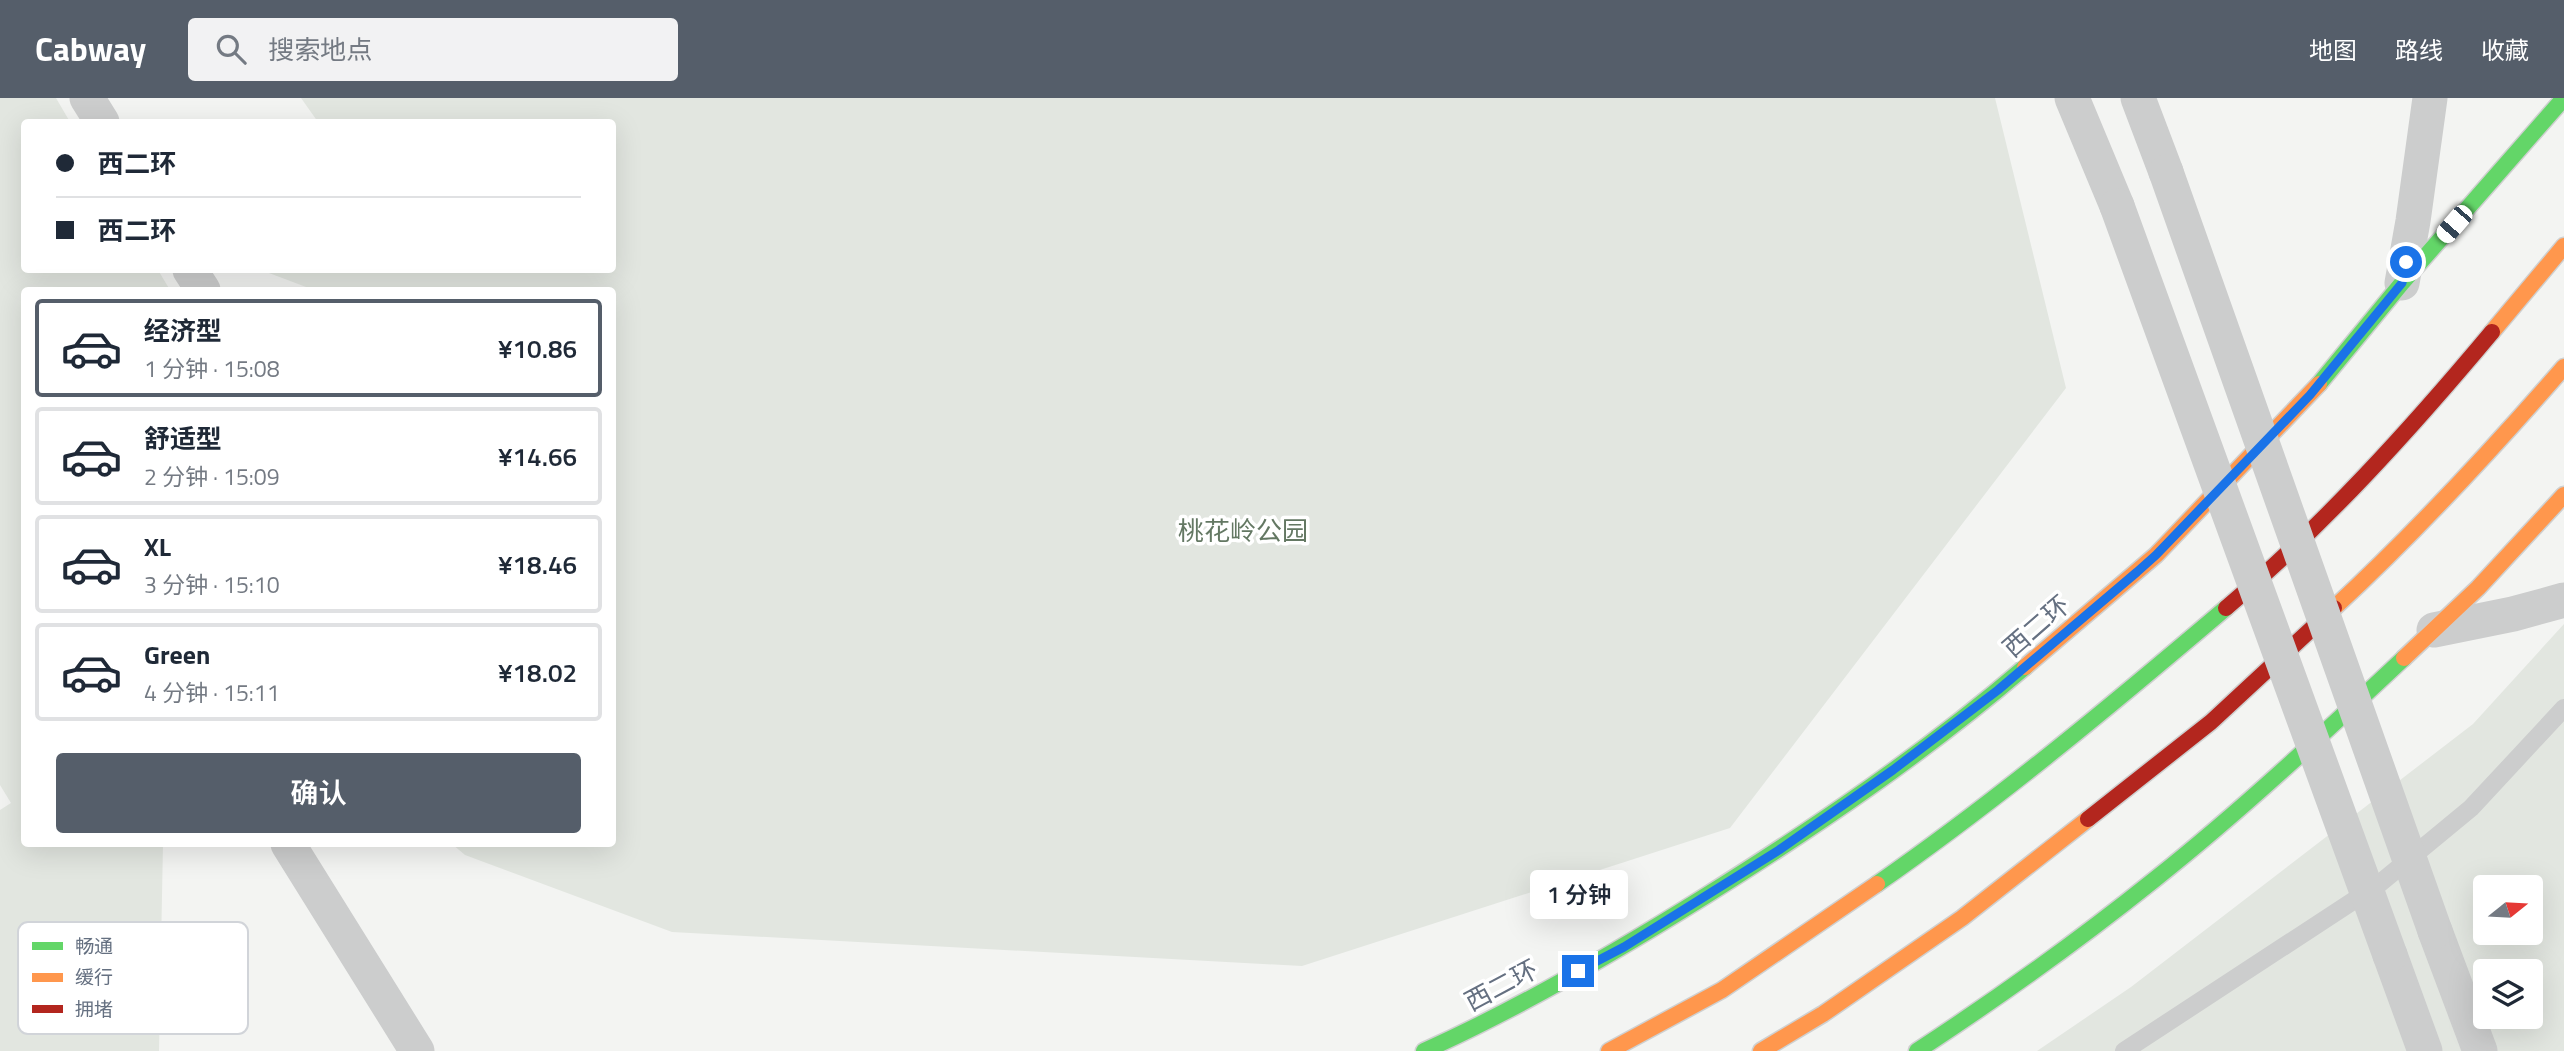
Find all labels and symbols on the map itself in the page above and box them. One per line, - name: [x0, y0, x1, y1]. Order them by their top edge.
- car: [2433, 201, 2476, 247]
- route start: [2390, 246, 2422, 278]
- park label: 桃花岭公园: [1178, 511, 1308, 550]
- street label: 西二环: [1994, 586, 2078, 666]
- callout: 1 分钟: [1529, 870, 1627, 918]
- north arrow: [2473, 875, 2543, 945]
- legend: [18, 922, 248, 1034]
- text: 畅通: [75, 931, 113, 960]
- street label: 西二环: [1457, 949, 1545, 1021]
- route end: [1562, 955, 1594, 987]
- text: 缓行: [75, 962, 113, 991]
- text: 拥堵: [75, 994, 113, 1023]

